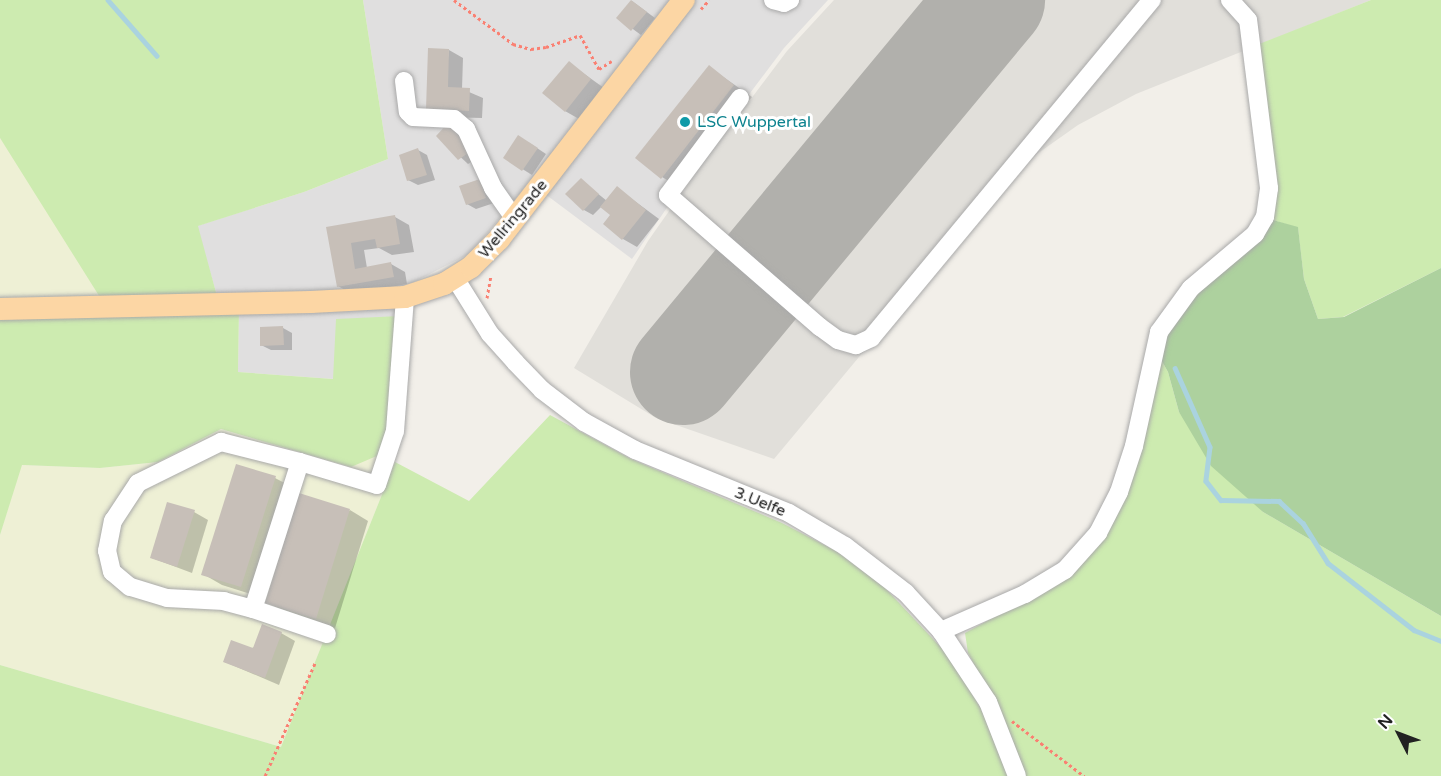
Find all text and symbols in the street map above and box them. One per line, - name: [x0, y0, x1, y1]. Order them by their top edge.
- place label: LSC Wuppertal: [697, 112, 811, 132]
- marker: LSC Wuppertal: [678, 115, 692, 129]
- street label: Wellringrade: [475, 176, 551, 262]
- street label: 3.Uelfe: [731, 483, 789, 521]
- north arrow: [1369, 704, 1429, 764]
- text: N: [1374, 710, 1397, 733]

